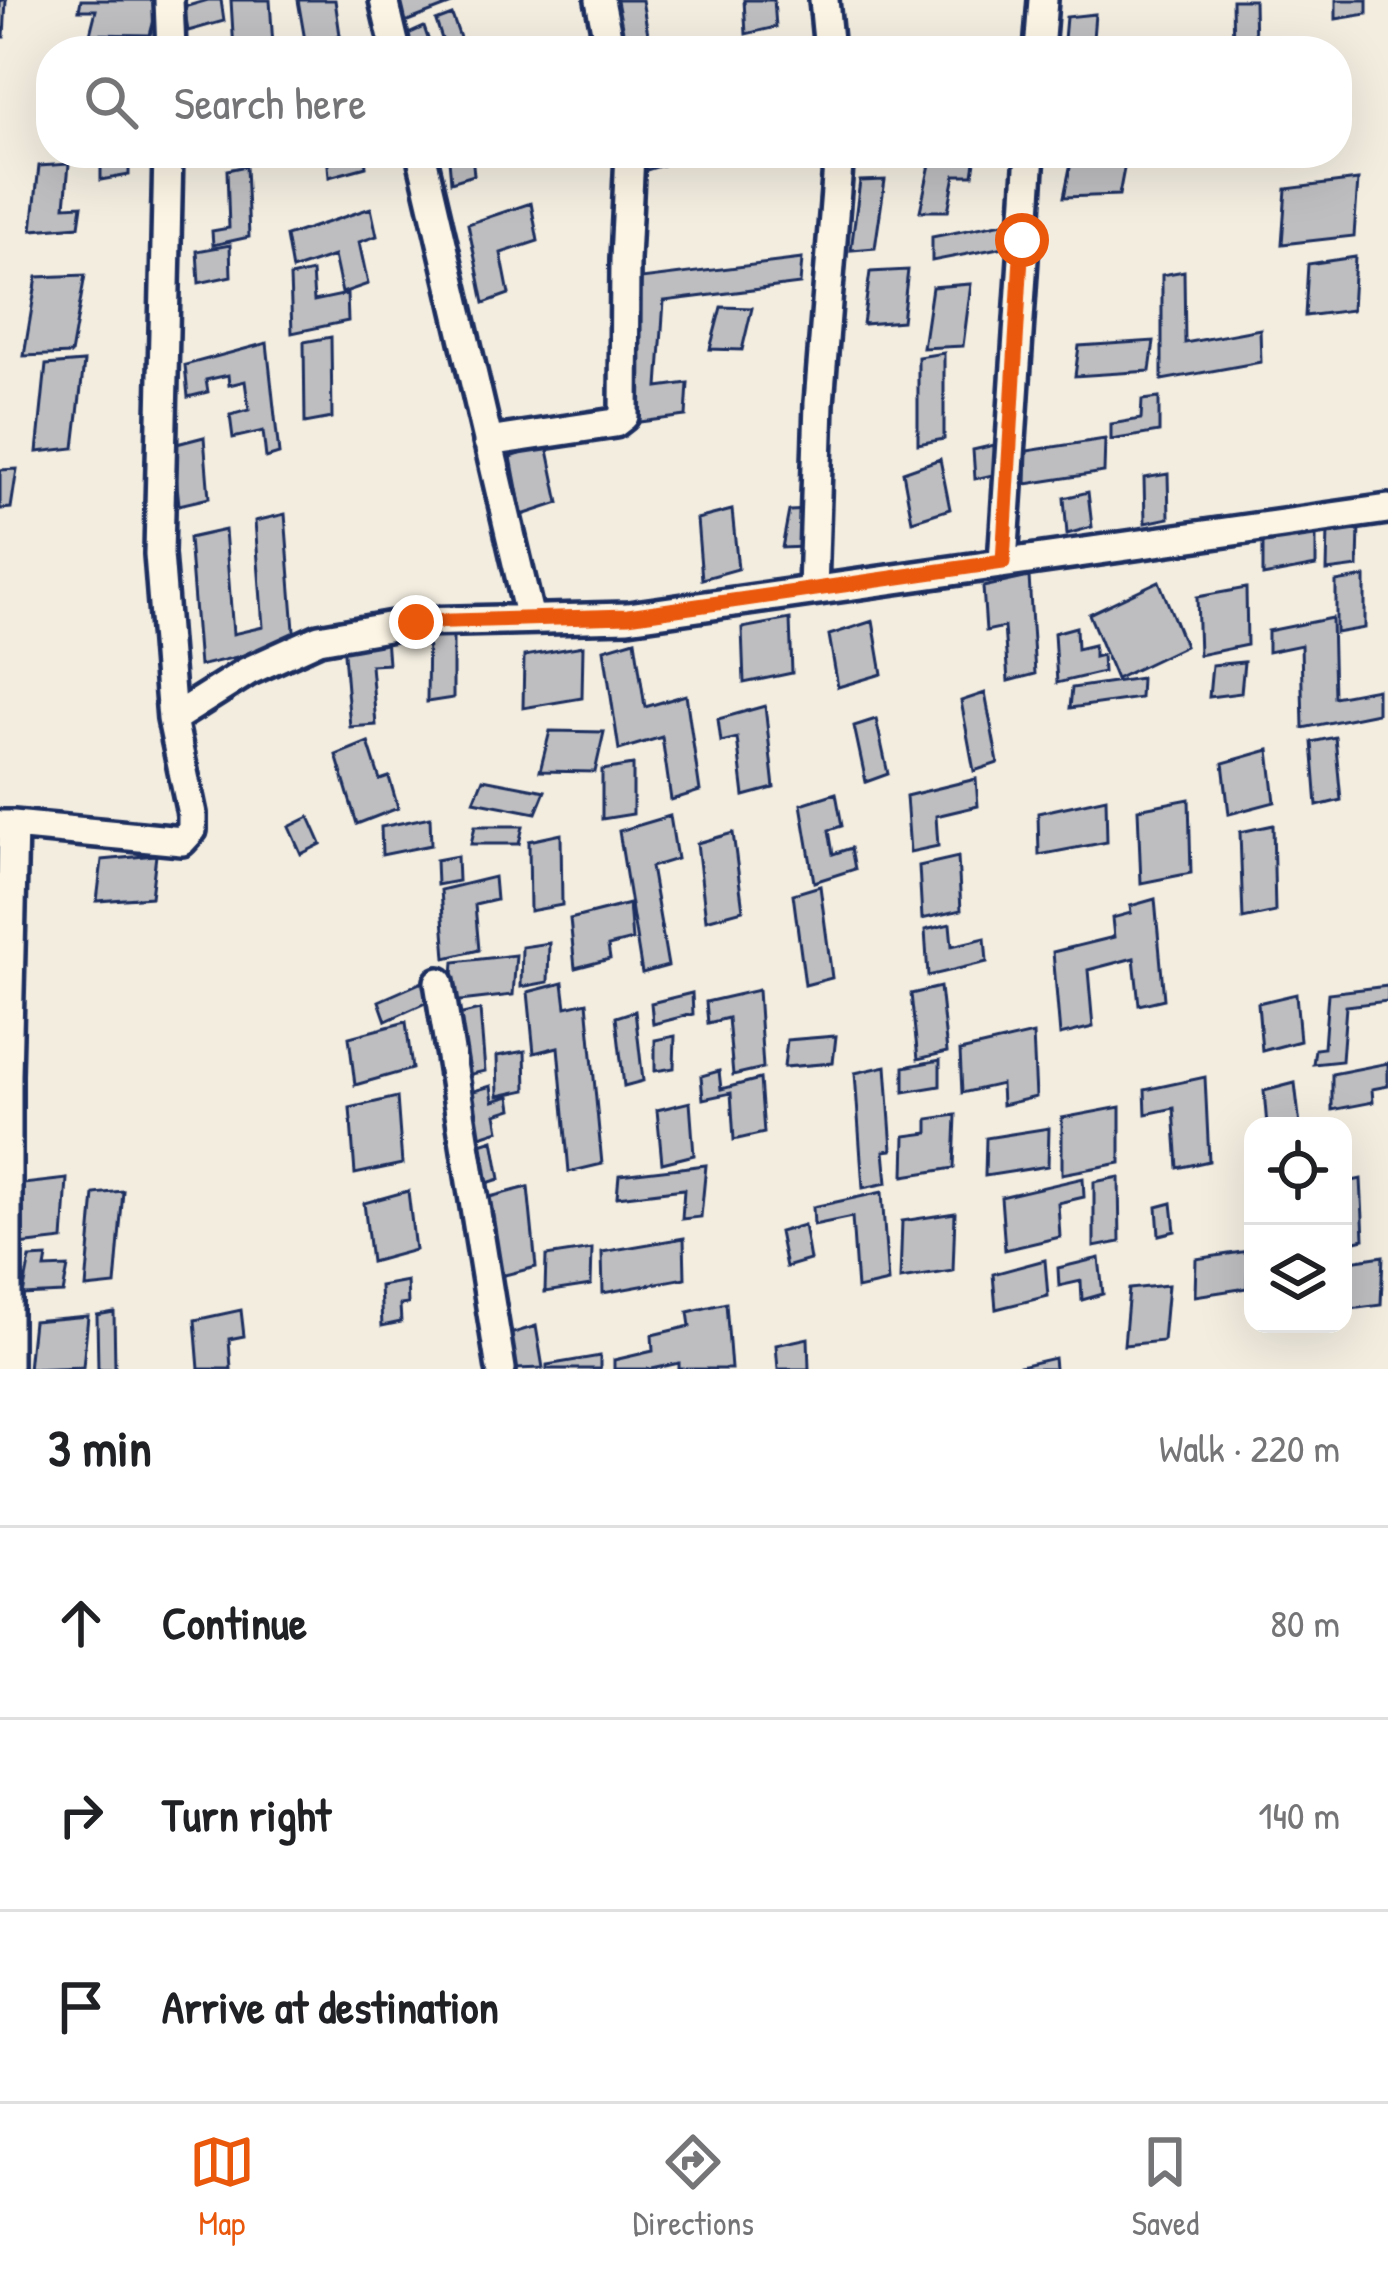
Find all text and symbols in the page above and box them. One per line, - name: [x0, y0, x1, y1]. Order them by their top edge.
- search box: [36, 36, 1352, 168]
- icon: search: [78, 69, 144, 135]
- text: Search here: [174, 72, 366, 133]
- route start: [995, 213, 1049, 267]
- route end: [389, 595, 443, 649]
- map controls: [1244, 1117, 1352, 1333]
- button: locate: [1244, 1117, 1352, 1225]
- button: layers: [1244, 1225, 1352, 1333]
- text: 3 min: [48, 1413, 152, 1482]
- text: Walk · 220 m: [1159, 1421, 1340, 1474]
- icon: ahead: [48, 1590, 114, 1656]
- text: Continue: [162, 1592, 307, 1653]
- text: 80 m: [1270, 1596, 1340, 1649]
- icon: right: [48, 1782, 114, 1848]
- text: Turn right: [162, 1784, 331, 1845]
- text: 140 m: [1258, 1788, 1340, 1841]
- icon: arrive: [48, 1974, 114, 2040]
- text: Arrive at destination: [162, 1976, 499, 2037]
- tab: Map: [189, 2129, 255, 2245]
- tab: Directions: [633, 2129, 754, 2245]
- tab: Saved: [1132, 2129, 1199, 2245]

